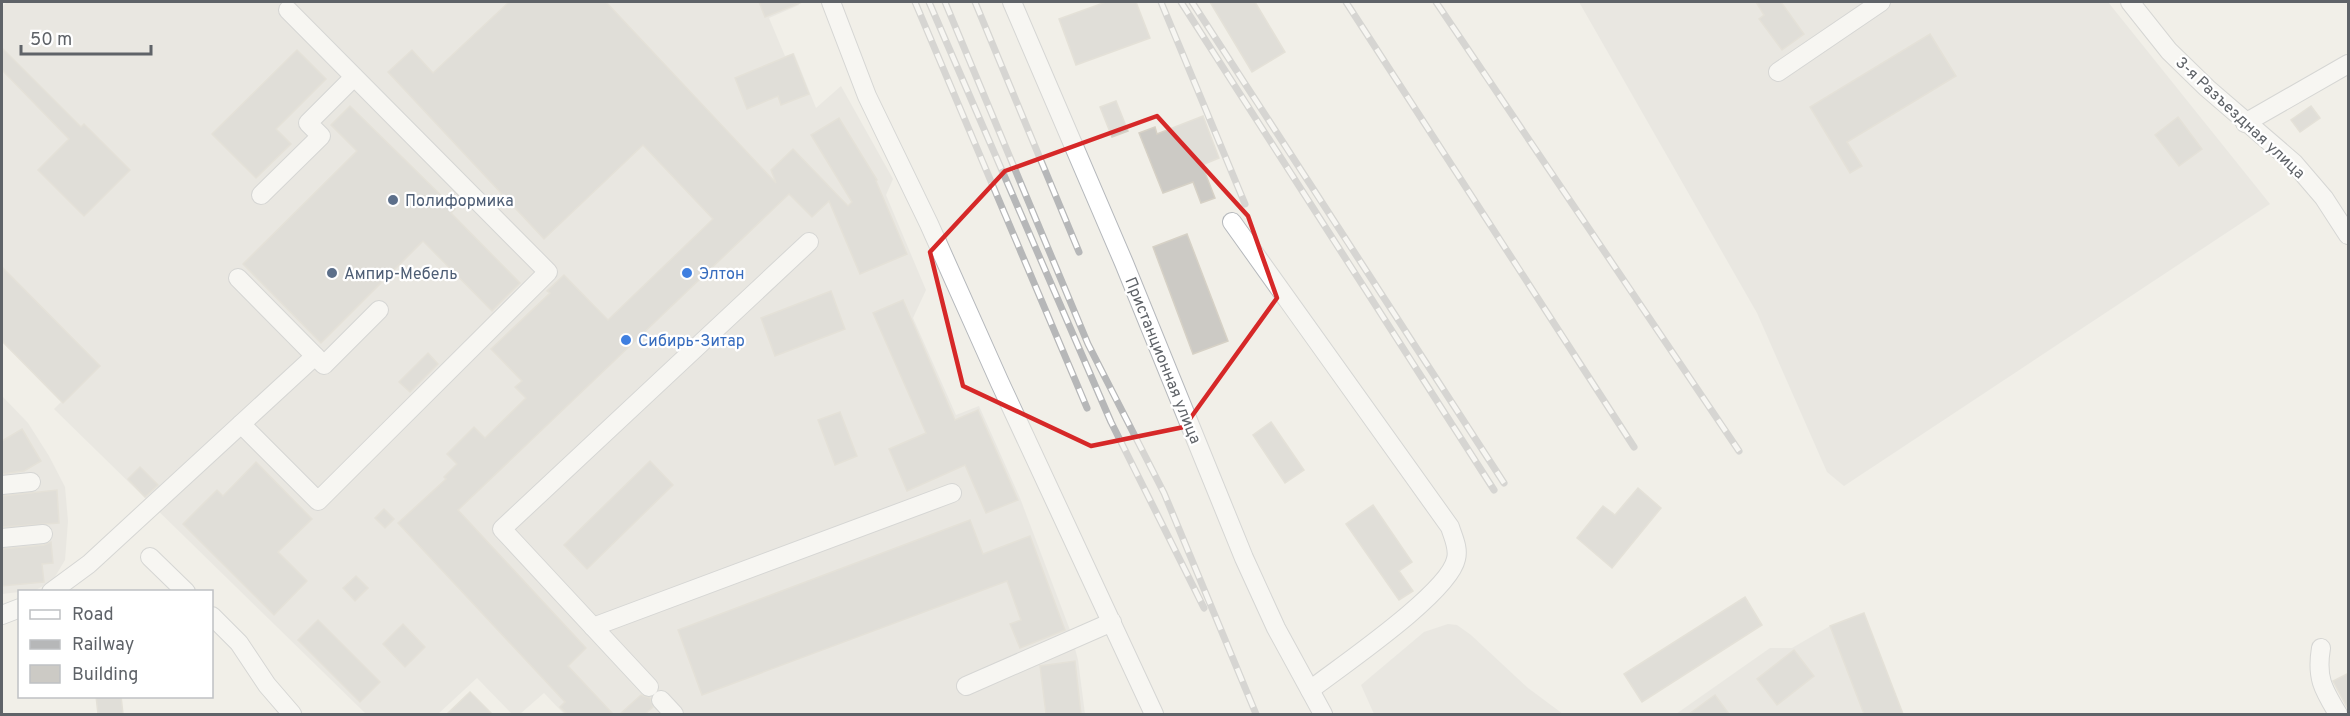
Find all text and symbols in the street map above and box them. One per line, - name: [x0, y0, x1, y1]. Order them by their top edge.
- scale bar: [21, 18, 152, 56]
- text: 50 m: [30, 29, 72, 52]
- street label: 3-я Разъездная улица: [2171, 53, 2309, 184]
- place label: Полиформика: [405, 192, 514, 212]
- marker: Полиформика: [386, 193, 400, 207]
- place label: Ампир-Мебель: [344, 265, 458, 285]
- place label: Элтон: [699, 265, 745, 285]
- marker: Ампир-Мебель: [325, 266, 339, 280]
- marker: Элтон: [680, 266, 694, 280]
- street label: Пристанционная улица: [1120, 274, 1205, 447]
- place label: Сибирь-Зитар: [638, 332, 745, 352]
- marker: Сибирь-Зитар: [619, 333, 633, 347]
- legend: [18, 590, 213, 698]
- text: Road: [72, 604, 114, 627]
- text: Railway: [72, 634, 134, 657]
- text: Building: [72, 664, 138, 687]

